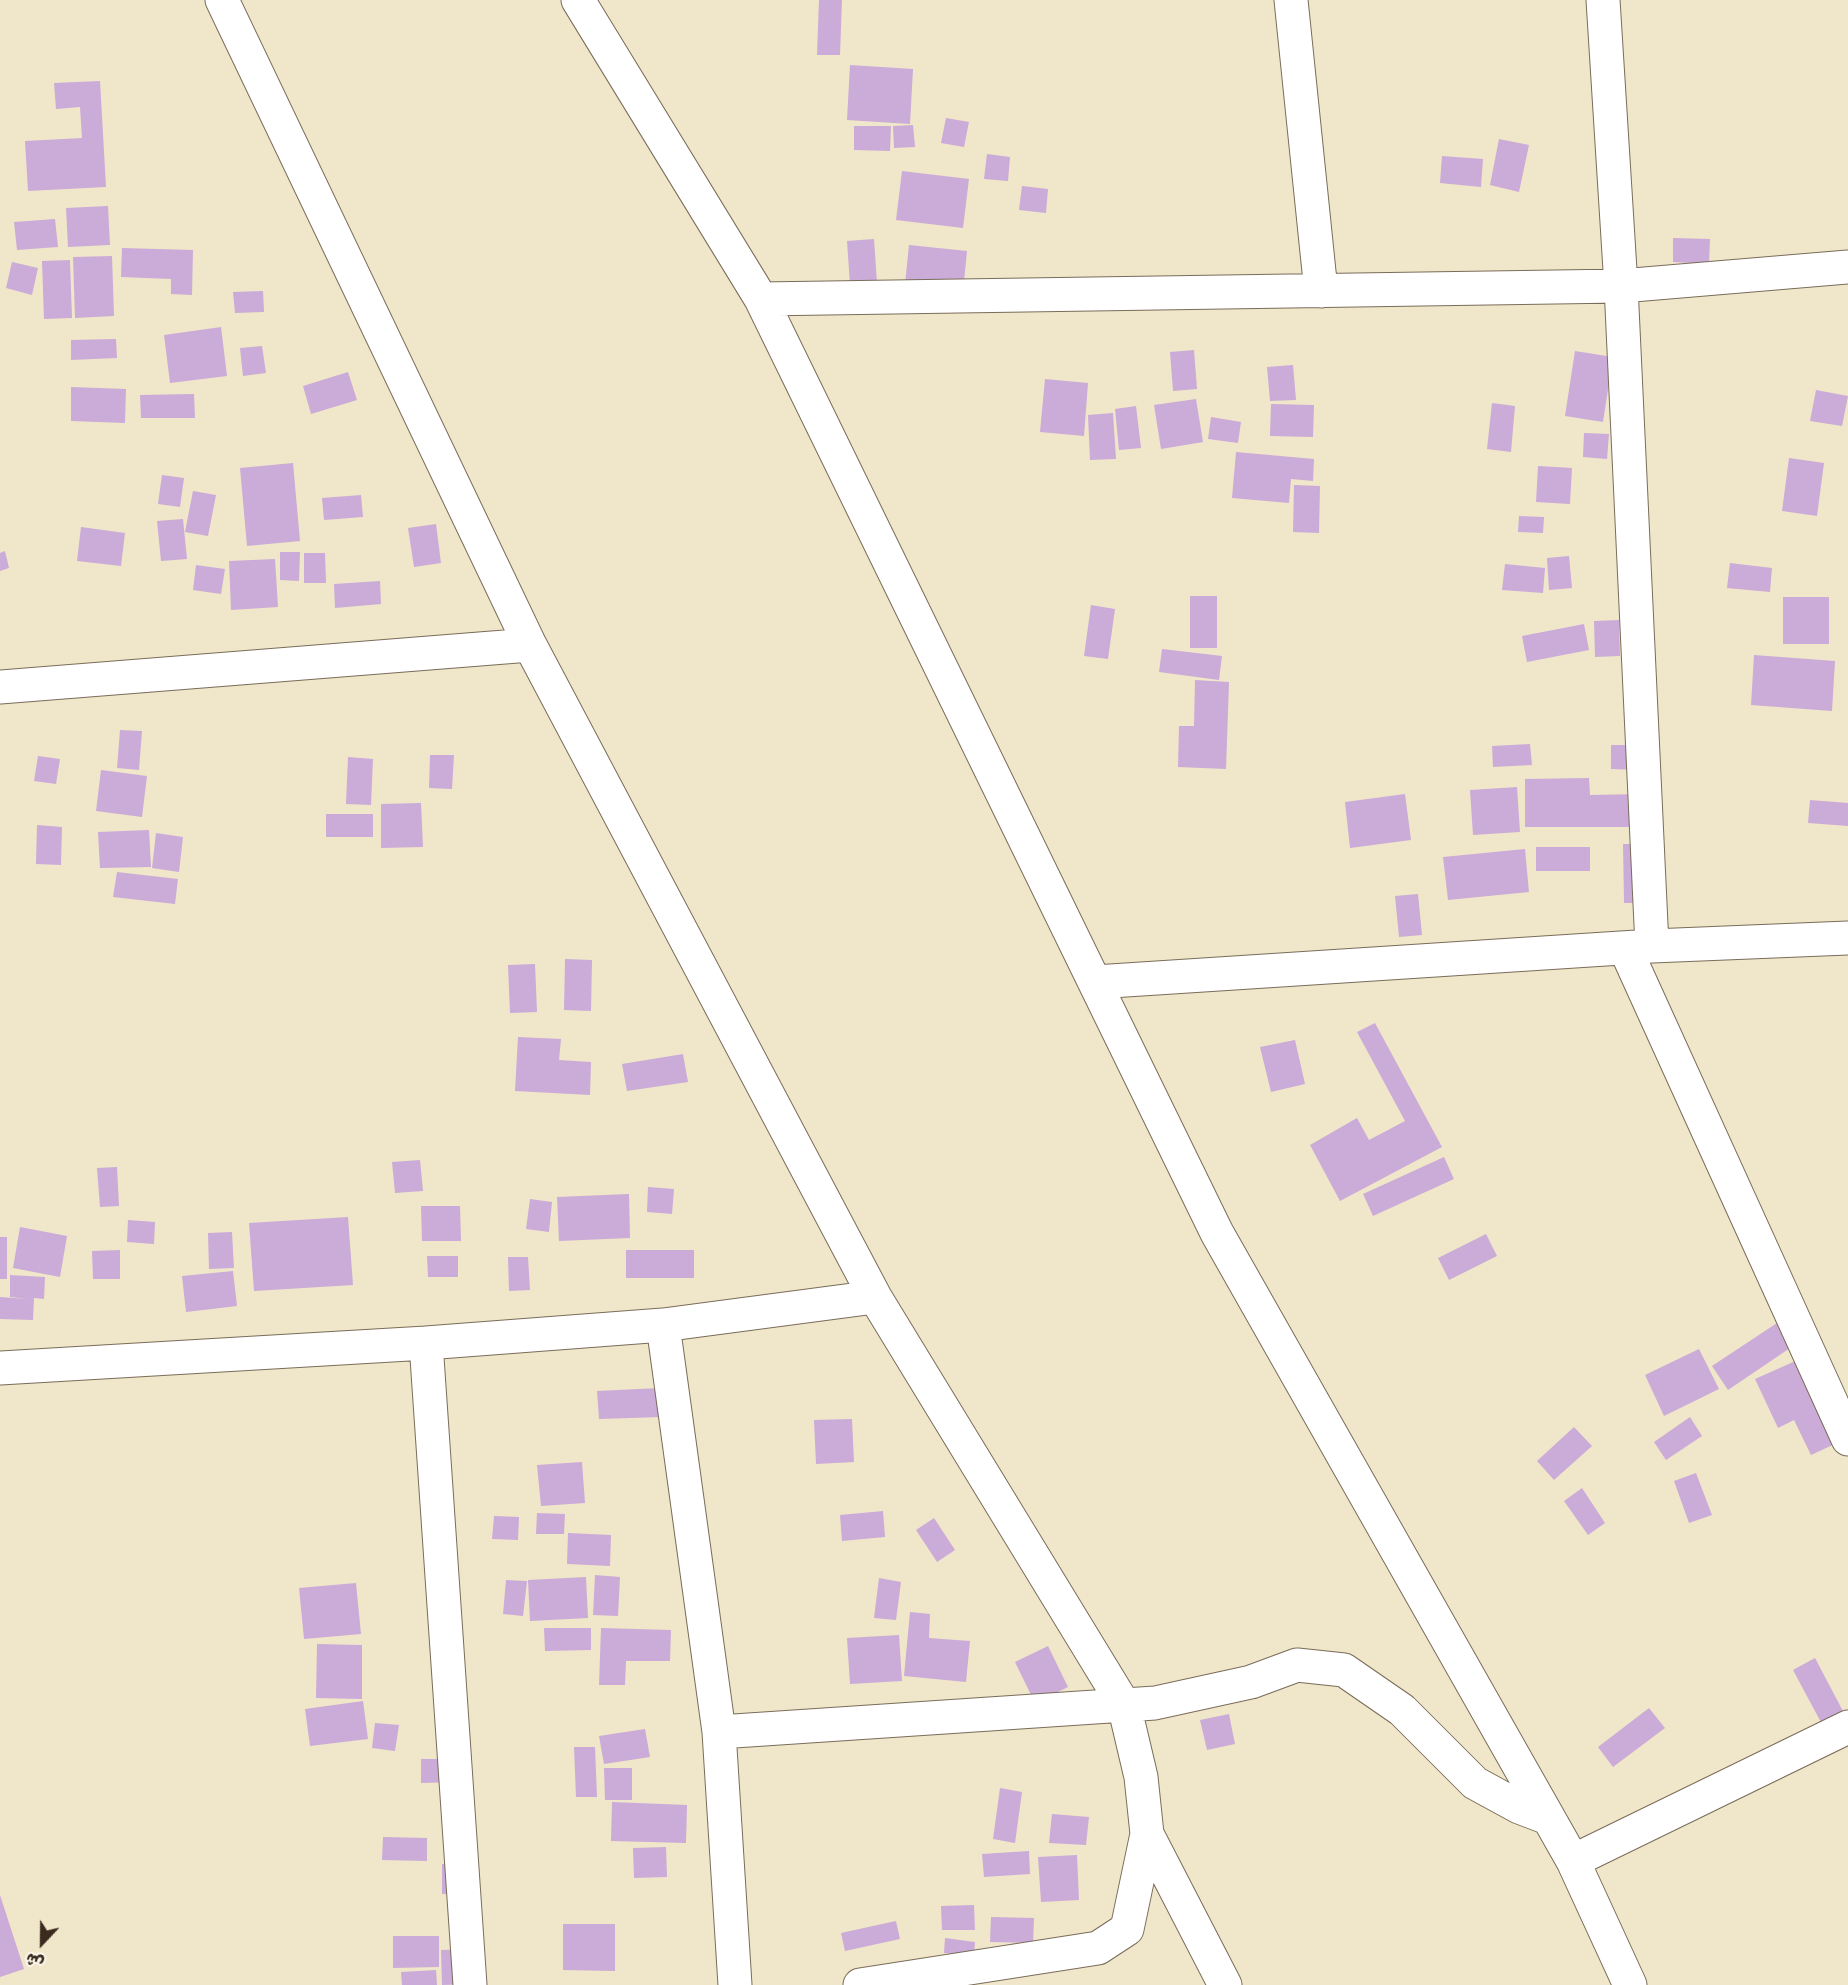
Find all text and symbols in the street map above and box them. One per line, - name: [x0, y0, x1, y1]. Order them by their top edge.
- north arrow: [12, 1913, 72, 1973]
- text: ش: [23, 1947, 47, 1973]

